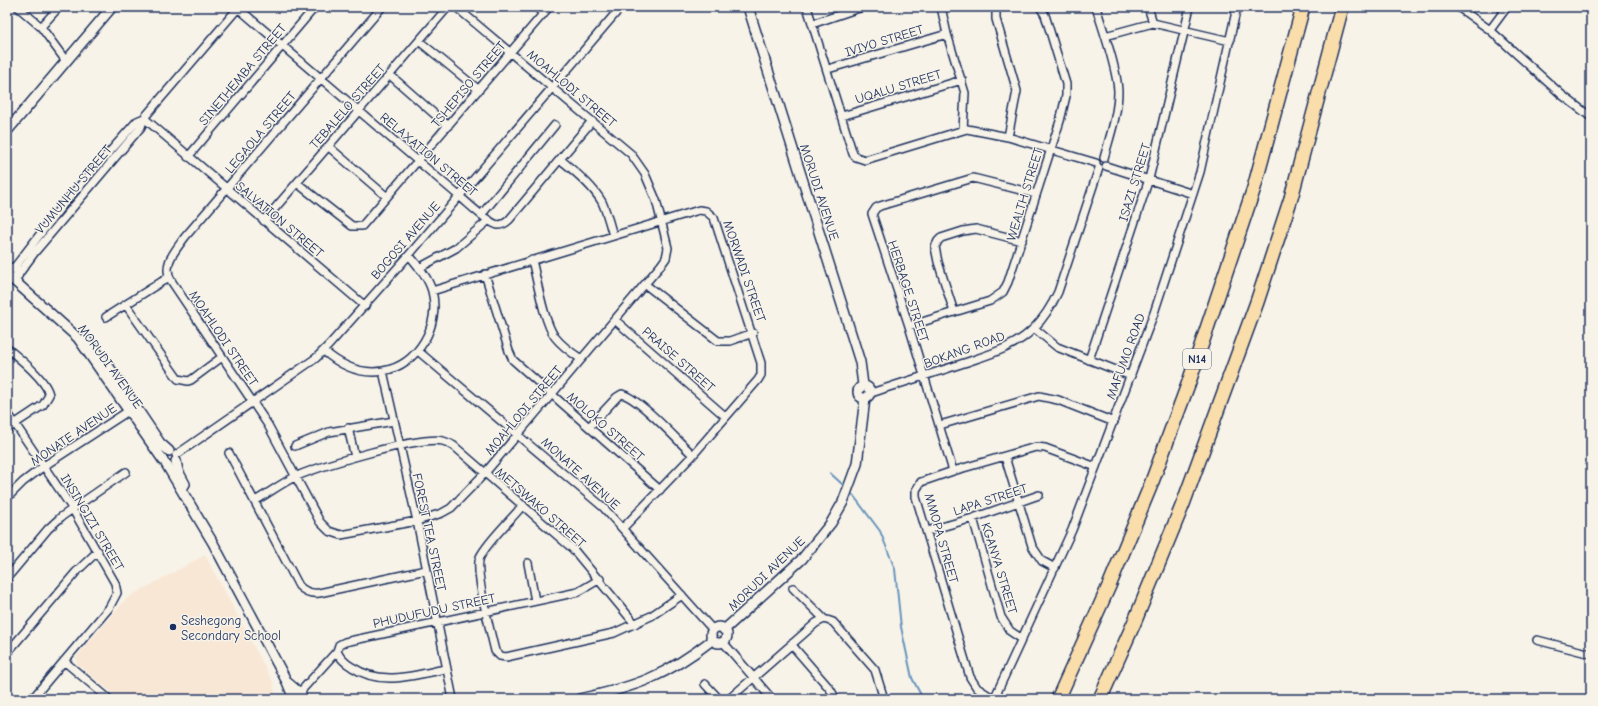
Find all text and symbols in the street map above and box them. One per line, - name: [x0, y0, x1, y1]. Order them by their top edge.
- street label: SINETHEMBA STREET: [196, 20, 289, 128]
- street label: IVIYO STREET: [843, 21, 925, 60]
- street label: TSHEPISO STREET: [428, 38, 509, 130]
- street label: MOAHLODI STREET: [524, 47, 620, 130]
- street label: TEBALELO STREET: [306, 61, 388, 152]
- street label: UQALU STREET: [853, 66, 943, 107]
- street label: LEGAOLA STREET: [222, 88, 299, 176]
- street label: RELAXATION STREET: [377, 109, 480, 199]
- street label: ISAZI STREET: [1115, 141, 1154, 223]
- street label: VUMUNHU STREET: [32, 142, 115, 237]
- street label: MORUDI AVENUE: [797, 142, 842, 242]
- street label: WEALTH STREET: [1003, 146, 1046, 243]
- street label: SALVATION STREET: [233, 178, 327, 261]
- street label: BOGOSI AVENUE: [368, 198, 443, 282]
- street label: MORWADI STREET: [720, 218, 769, 324]
- street label: HERBAGE STREET: [885, 238, 932, 344]
- street label: MOAHLODI STREET: [186, 288, 261, 389]
- street label: MAFUMO ROAD: [1103, 311, 1148, 401]
- street label: MORUDI AVENUE: [75, 321, 146, 411]
- street label: PRAISE STREET: [639, 324, 718, 395]
- street label: BOKANG ROAD: [922, 328, 1007, 371]
- road number: N14: [1183, 349, 1211, 369]
- street label: MOAHLODI STREET: [482, 362, 565, 458]
- street label: MOLOKO STREET: [564, 389, 647, 464]
- street label: MONATE AVENUE: [27, 400, 119, 469]
- street label: MONATE AVENUE: [538, 434, 623, 513]
- street label: METSWAKO STREET: [493, 464, 589, 551]
- street label: INSINGIZI STREET: [58, 471, 127, 573]
- street label: FOREST TEA STREET: [410, 472, 449, 593]
- street label: LAPA STREET: [951, 480, 1029, 518]
- street label: MMOPA STREET: [922, 491, 962, 585]
- street label: KGANYA STREET: [978, 521, 1021, 616]
- street label: MORUDI AVENUE: [725, 533, 808, 614]
- street label: PHUDUFUDU STREET: [371, 590, 497, 631]
- place label: Seshegong Secondary School: [181, 613, 281, 643]
- marker: Seshegong Secondary School: [168, 622, 178, 632]

